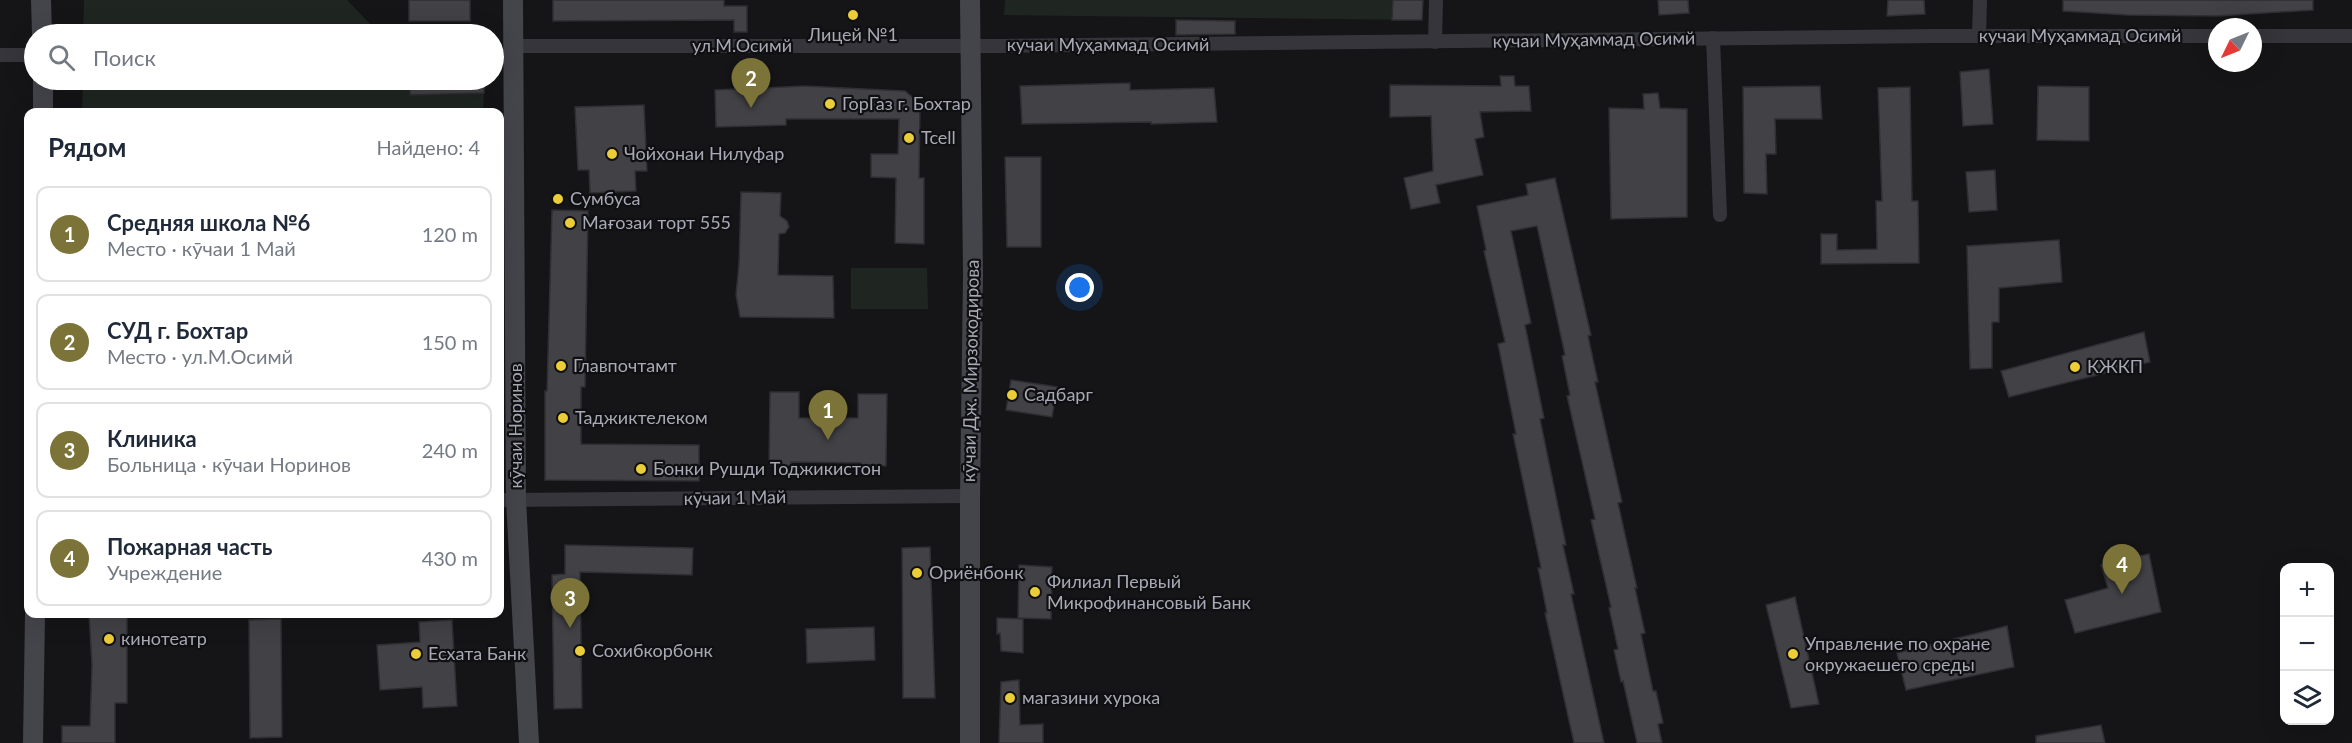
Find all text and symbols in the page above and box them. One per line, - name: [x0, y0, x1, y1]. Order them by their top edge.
- marker: Лицей №1: [846, 8, 860, 22]
- north arrow: [2208, 18, 2262, 72]
- place label: Лицей №1: [807, 23, 898, 45]
- search box: [24, 24, 504, 90]
- street label: кучаи Муҳаммад Осимй: [1979, 24, 2181, 46]
- street label: кучаи Муҳаммад Осимй: [1492, 26, 1696, 52]
- street label: кучаи Муҳаммад Осимй: [1007, 33, 1209, 55]
- street label: ул.М.Осимй: [692, 34, 792, 56]
- icon: search: [45, 41, 78, 74]
- text: Поиск: [93, 44, 156, 71]
- pin: 2: [732, 58, 771, 108]
- place label: ГорГаз г. Бохтар: [842, 92, 971, 114]
- marker: ГорГаз г. Бохтар: [823, 97, 837, 111]
- place label: Tcell: [921, 126, 956, 148]
- text: Рядом: [48, 131, 126, 163]
- marker: Tcell: [902, 131, 916, 145]
- text: Найдено: 4: [377, 135, 480, 159]
- place label: Чойхонаи Нилуфар: [624, 142, 784, 164]
- marker: Чойхонаи Нилуфар: [605, 147, 619, 161]
- place label: Сумбуса: [570, 187, 640, 209]
- marker: Сумбуса: [551, 192, 565, 206]
- text: Средняя школа №6: [107, 209, 310, 236]
- place label: Мағозаи торт 555: [582, 211, 731, 233]
- marker: Мағозаи торт 555: [563, 216, 577, 230]
- text: 1: [64, 222, 75, 246]
- text: 120 m: [422, 222, 478, 246]
- text: Место · кӯчаи 1 Май: [107, 236, 296, 260]
- street label: кӯчаи Дж. Мирзокодирова: [957, 260, 983, 482]
- your location: [1065, 273, 1094, 302]
- text: СУД г. Бохтар: [107, 317, 248, 344]
- text: 2: [64, 330, 75, 354]
- text: 150 m: [422, 330, 478, 354]
- text: Место · ул.М.Осимй: [107, 344, 293, 368]
- place label: Главпочтамт: [573, 354, 677, 376]
- place label: КЖКП: [2087, 355, 2143, 377]
- marker: Главпочтамт: [554, 359, 568, 373]
- marker: КЖКП: [2068, 360, 2082, 374]
- street label: кӯчаи Норинов: [504, 363, 526, 489]
- place label: Садбарг: [1024, 383, 1093, 405]
- marker: Садбарг: [1005, 388, 1019, 402]
- pin: 1: [808, 390, 848, 440]
- place label: Таджиктелеком: [575, 406, 708, 428]
- marker: Таджиктелеком: [556, 411, 570, 425]
- text: Клиника: [107, 425, 197, 452]
- text: 3: [64, 438, 75, 462]
- text: 240 m: [422, 438, 478, 462]
- text: Больница · кӯчаи Норинов: [107, 452, 351, 476]
- place label: Бонки Рушди Тоджикистон: [653, 457, 881, 479]
- marker: Бонки Рушди Тоджикистон: [634, 462, 648, 476]
- street label: кӯчаи 1 Май: [684, 485, 786, 509]
- text: Пожарная часть: [107, 533, 272, 560]
- pin: 4: [2102, 544, 2142, 594]
- text: 4: [64, 546, 75, 570]
- text: 430 m: [422, 546, 478, 570]
- text: Учреждение: [107, 560, 222, 584]
- place label: Ориёнбонк: [929, 561, 1024, 583]
- map controls: [2280, 563, 2334, 725]
- button: +: [2280, 563, 2334, 617]
- marker: Ориёнбонк: [910, 566, 924, 580]
- place label: Филиал Первый Микрофинансовый Банк: [1047, 570, 1252, 613]
- pin: 3: [550, 578, 590, 628]
- marker: Филиал Первый Микрофинансовый Банк: [1028, 585, 1042, 599]
- button: −: [2280, 617, 2334, 671]
- place label: кинотеатр: [121, 627, 207, 649]
- marker: кинотеатр: [102, 632, 116, 646]
- place label: Управление по охране окружаешего среды: [1805, 632, 1990, 675]
- place label: Сохибкорбонк: [592, 639, 714, 661]
- place label: Есхата Банк: [428, 642, 527, 664]
- marker: Сохибкорбонк: [573, 644, 587, 658]
- marker: Есхата Банк: [409, 647, 423, 661]
- marker: Управление по охране окружаешего среды: [1786, 647, 1800, 661]
- button: layers: [2280, 671, 2334, 725]
- place label: магазини хурока: [1022, 686, 1160, 708]
- marker: магазини хурока: [1003, 691, 1017, 705]

